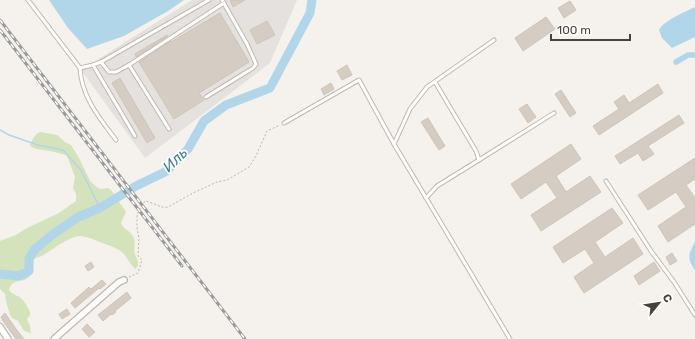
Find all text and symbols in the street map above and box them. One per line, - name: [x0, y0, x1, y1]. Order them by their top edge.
- scale bar: [551, 16, 630, 42]
- text: 100 m: [557, 23, 591, 37]
- water label: Иль: [159, 144, 191, 176]
- north arrow: [639, 283, 679, 323]
- text: С: [660, 292, 675, 305]

